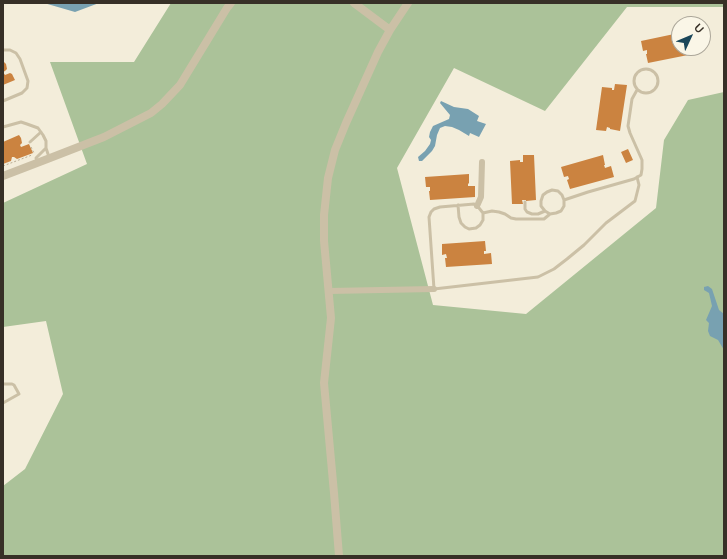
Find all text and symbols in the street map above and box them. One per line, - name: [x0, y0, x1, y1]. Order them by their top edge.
- north arrow: [671, 16, 711, 56]
- text: U: [692, 21, 707, 35]

